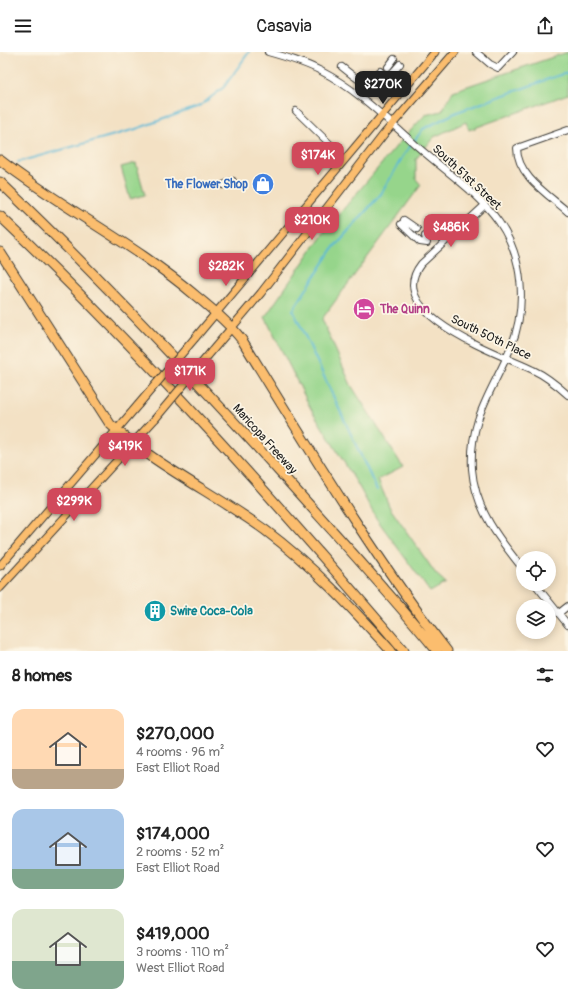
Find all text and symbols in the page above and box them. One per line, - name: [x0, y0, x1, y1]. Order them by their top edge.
- icon: menu: [12, 15, 34, 37]
- text: Casavia: [256, 15, 312, 38]
- icon: share: [534, 15, 556, 37]
- pin: $270K: [355, 71, 411, 105]
- text: $270K: [364, 76, 402, 92]
- street label: South 51st Street: [429, 141, 504, 213]
- pin: $174K: [290, 142, 346, 176]
- text: $174K: [301, 147, 335, 163]
- shop icon: The Flower Shop: [250, 171, 276, 197]
- place label: The Flower Shop: [164, 177, 248, 192]
- pin: $210K: [284, 207, 340, 241]
- text: $210K: [294, 212, 330, 228]
- pin: $486K: [423, 214, 479, 248]
- text: $486K: [433, 219, 469, 235]
- pin: $282K: [198, 253, 254, 287]
- text: $282K: [208, 258, 244, 274]
- hotel icon: The Quinn: [351, 296, 377, 322]
- place label: The Quinn: [379, 302, 430, 317]
- street label: South 50th Place: [448, 312, 533, 363]
- pin: $171K: [162, 358, 218, 392]
- text: $171K: [174, 363, 206, 379]
- street label: Maricopa Freeway: [229, 401, 300, 477]
- pin: $419K: [97, 433, 153, 467]
- text: $419K: [108, 438, 142, 454]
- pin: $299K: [46, 488, 102, 522]
- text: $299K: [56, 493, 92, 509]
- map controls: [516, 551, 556, 639]
- button: locate: [516, 551, 556, 591]
- building icon: Swire Coca-Cola: [142, 598, 168, 624]
- button: layers: [516, 599, 556, 639]
- place label: Swire Coca-Cola: [170, 604, 253, 619]
- icon: filters: [534, 664, 556, 686]
- text: 8 homes: [12, 665, 72, 686]
- text: $270,000: [136, 723, 214, 744]
- icon: home: [44, 725, 92, 773]
- icon: heart: [534, 738, 556, 760]
- text: 4 rooms · 96 m²: [136, 744, 224, 760]
- text: East Elliot Road: [136, 760, 220, 776]
- text: $174,000: [136, 823, 210, 844]
- icon: home: [44, 825, 92, 873]
- icon: heart: [534, 838, 556, 860]
- text: 2 rooms · 52 m²: [136, 844, 224, 860]
- text: East Elliot Road: [136, 860, 220, 876]
- text: $419,000: [136, 923, 210, 944]
- icon: home: [44, 925, 92, 973]
- icon: heart: [534, 938, 556, 960]
- text: 3 rooms · 110 m²: [136, 944, 229, 960]
- text: West Elliot Road: [136, 960, 225, 976]

